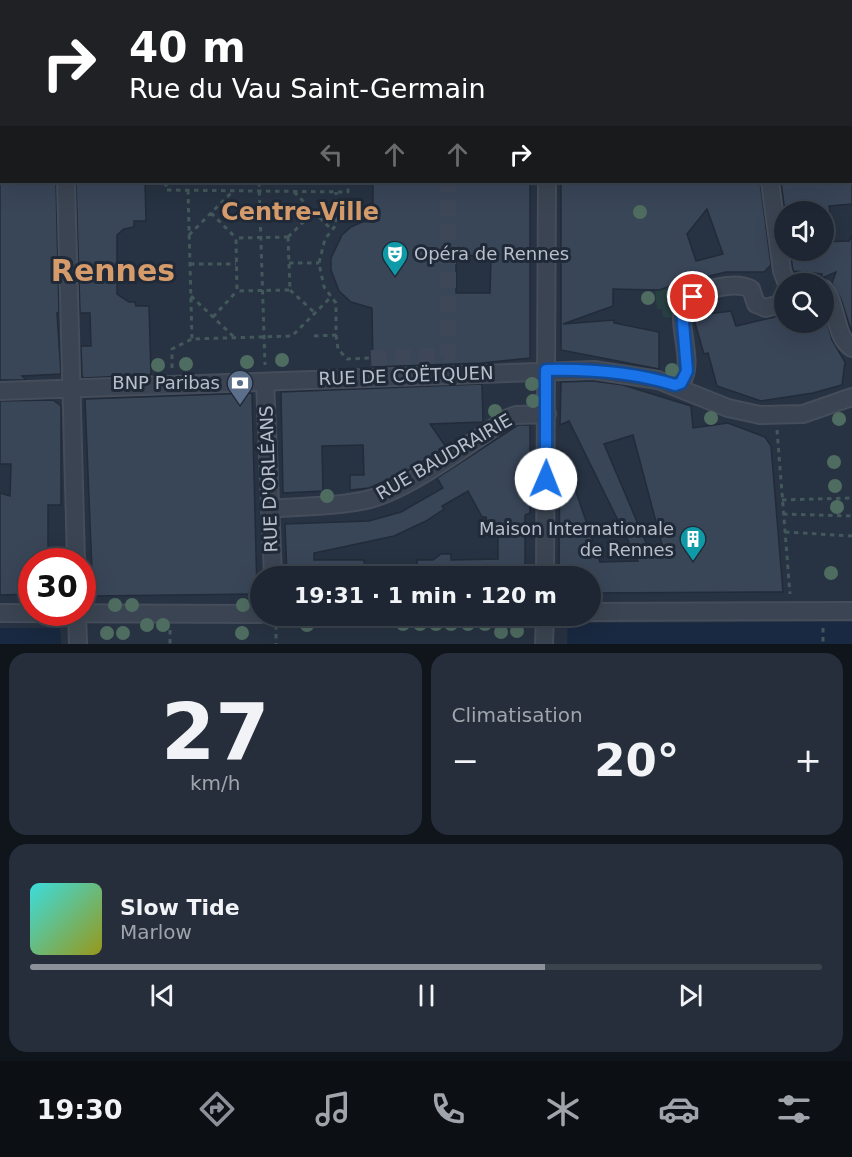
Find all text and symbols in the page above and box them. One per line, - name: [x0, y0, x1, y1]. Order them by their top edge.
- text: 40 m: [129, 23, 246, 72]
- icon: right: [30, 24, 108, 102]
- text: Rue du Vau Saint-Germain: [129, 73, 486, 104]
- icon: left: [315, 138, 348, 171]
- icon: ahead: [378, 138, 411, 171]
- icon: ahead: [441, 138, 474, 171]
- icon: right: [504, 138, 537, 171]
- district label: Centre-Ville: [221, 198, 379, 226]
- map controls: [774, 201, 834, 333]
- button: sound: [774, 201, 834, 261]
- theatre icon: Opéra de Rennes: [380, 239, 410, 277]
- place label: Opéra de Rennes: [414, 243, 569, 264]
- district label: Rennes: [51, 253, 175, 288]
- pin: [667, 271, 718, 322]
- button: search: [774, 273, 834, 333]
- icon: arrive: [676, 280, 709, 313]
- street label: RUE DE COËTQUEN: [318, 362, 494, 389]
- bank icon: BNP Paribas: [225, 368, 255, 406]
- place label: BNP Paribas: [112, 372, 220, 393]
- street label: RUE D'ORLÉANS: [255, 405, 282, 553]
- street label: RUE BAUDRAIRIE: [372, 409, 515, 504]
- position arrow: [514, 447, 578, 511]
- place label: Maison Internationale de Rennes: [479, 518, 674, 560]
- building icon: Maison Internationale de Rennes: [678, 524, 708, 562]
- speed limit sign: 30: [18, 548, 96, 626]
- text: 19:31 · 1 min · 120 m: [294, 583, 557, 608]
- text: 27: [161, 687, 270, 777]
- text: Climatisation: [452, 703, 583, 727]
- text: 20°: [594, 734, 679, 787]
- text: −: [452, 741, 479, 780]
- text: +: [794, 741, 822, 780]
- text: km/h: [190, 771, 240, 795]
- text: Slow Tide: [120, 895, 240, 920]
- text: Marlow: [120, 920, 192, 944]
- icon: previous: [146, 979, 179, 1012]
- icon: pause: [410, 979, 443, 1012]
- icon: next: [674, 979, 707, 1012]
- icon: directions: [196, 1088, 238, 1130]
- icon: music: [312, 1088, 354, 1130]
- icon: phone: [427, 1088, 469, 1130]
- icon: climate: [542, 1088, 584, 1130]
- icon: car: [658, 1088, 700, 1130]
- icon: filters: [773, 1088, 815, 1130]
- text: 19:30: [37, 1094, 123, 1125]

